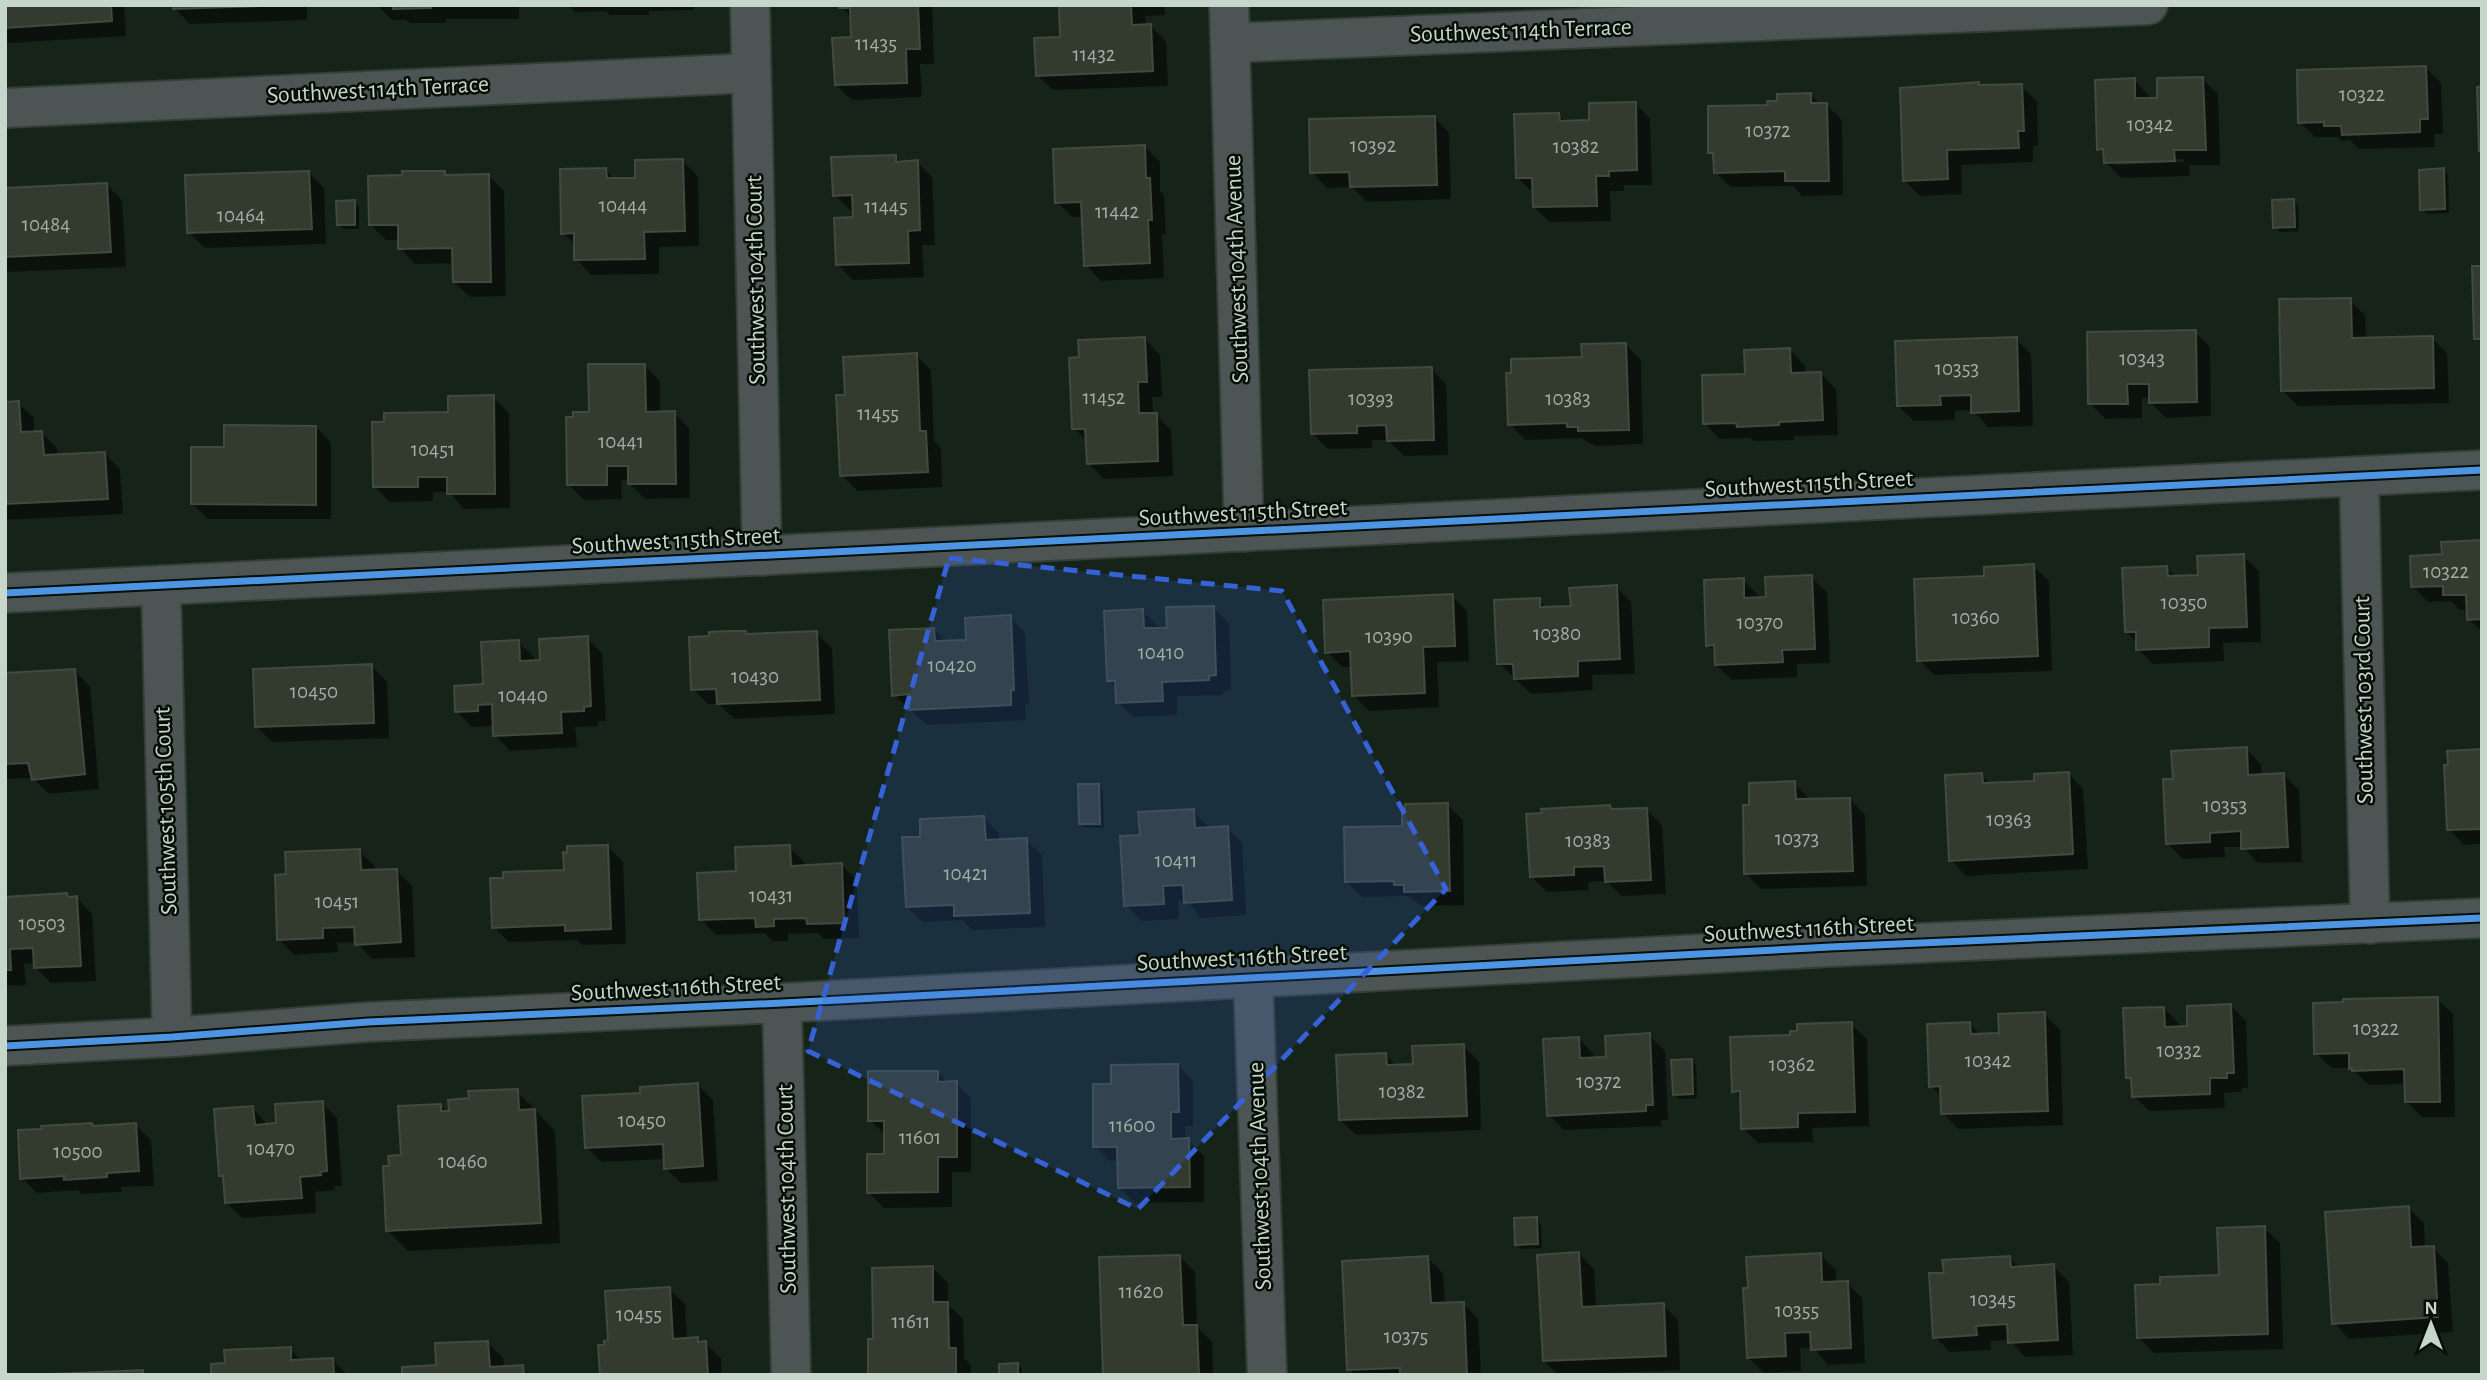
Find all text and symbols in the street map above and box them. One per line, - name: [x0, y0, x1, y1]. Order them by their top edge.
- street label: Southwest 114th Terrace: [1410, 15, 1632, 47]
- house number: 11435: [855, 33, 897, 54]
- house number: 11432: [1073, 44, 1115, 65]
- street label: Southwest 114th Terrace: [267, 72, 489, 108]
- house number: 10322: [2339, 84, 2385, 105]
- house number: 10342: [2127, 114, 2173, 135]
- house number: 10372: [1745, 120, 1791, 141]
- house number: 10392: [1350, 135, 1396, 156]
- house number: 10382: [1553, 136, 1599, 157]
- street label: Southwest 104th Avenue: [1221, 154, 1253, 384]
- street label: Southwest 104th Court: [742, 175, 770, 385]
- house number: 10444: [599, 195, 647, 216]
- house number: 11445: [864, 196, 908, 217]
- house number: 11442: [1095, 201, 1139, 222]
- house number: 10464: [217, 205, 265, 226]
- house number: 10484: [22, 214, 70, 235]
- house number: 10343: [2119, 348, 2165, 369]
- house number: 10353: [1935, 358, 1979, 379]
- house number: 11452: [1083, 387, 1125, 408]
- house number: 10393: [1348, 388, 1394, 409]
- house number: 10383: [1545, 388, 1591, 409]
- house number: 11455: [857, 403, 899, 424]
- house number: 10441: [598, 431, 644, 452]
- house number: 10451: [411, 439, 455, 460]
- street label: Southwest 115th Street: [1704, 467, 1914, 501]
- street label: Southwest 115th Street: [1138, 496, 1348, 530]
- street label: Southwest 115th Street: [571, 524, 781, 558]
- house number: 10322: [2423, 561, 2469, 582]
- house number: 10350: [2161, 592, 2207, 613]
- street label: Southwest 103rd Court: [2350, 595, 2378, 804]
- house number: 10360: [1952, 607, 2000, 628]
- house number: 10370: [1737, 612, 1783, 633]
- house number: 10380: [1533, 623, 1581, 644]
- house number: 10390: [1365, 626, 1413, 647]
- house number: 10410: [1138, 642, 1184, 663]
- house number: 10420: [927, 655, 977, 676]
- house number: 10430: [731, 666, 779, 687]
- house number: 10450: [290, 681, 338, 702]
- house number: 10440: [498, 685, 548, 706]
- street label: Southwest 105th Court: [150, 706, 182, 915]
- house number: 10353: [2203, 795, 2247, 816]
- house number: 10363: [1986, 809, 2032, 830]
- house number: 10373: [1775, 828, 1819, 849]
- house number: 10383: [1565, 830, 1611, 851]
- house number: 10411: [1155, 850, 1197, 871]
- house number: 10421: [943, 863, 989, 884]
- house number: 10431: [749, 885, 793, 906]
- house number: 10451: [315, 891, 359, 912]
- street label: Southwest 116th Street: [1703, 911, 1915, 946]
- house number: 10503: [19, 913, 65, 934]
- street label: Southwest 116th Street: [1136, 940, 1348, 975]
- street label: Southwest 116th Street: [570, 970, 782, 1005]
- house number: 10322: [2353, 1018, 2399, 1039]
- house number: 10332: [2156, 1040, 2202, 1061]
- house number: 10342: [1965, 1050, 2011, 1071]
- house number: 10362: [1769, 1054, 1815, 1075]
- street label: Southwest 104th Avenue: [1244, 1061, 1276, 1291]
- house number: 10372: [1576, 1071, 1622, 1092]
- house number: 10382: [1379, 1081, 1425, 1102]
- street label: Southwest 104th Court: [773, 1084, 801, 1294]
- house number: 10450: [618, 1110, 666, 1131]
- house number: 11600: [1109, 1115, 1155, 1136]
- house number: 11601: [899, 1127, 941, 1148]
- house number: 10470: [247, 1138, 295, 1159]
- house number: 10500: [53, 1141, 103, 1162]
- house number: 10460: [438, 1151, 488, 1172]
- house number: 11620: [1119, 1281, 1163, 1302]
- house number: 10345: [1970, 1289, 2016, 1310]
- north arrow: [2396, 1289, 2466, 1359]
- text: N: [2424, 1299, 2438, 1318]
- house number: 10355: [1775, 1300, 1819, 1321]
- house number: 10455: [616, 1304, 662, 1325]
- house number: 11611: [892, 1311, 930, 1332]
- house number: 10375: [1384, 1326, 1428, 1347]

